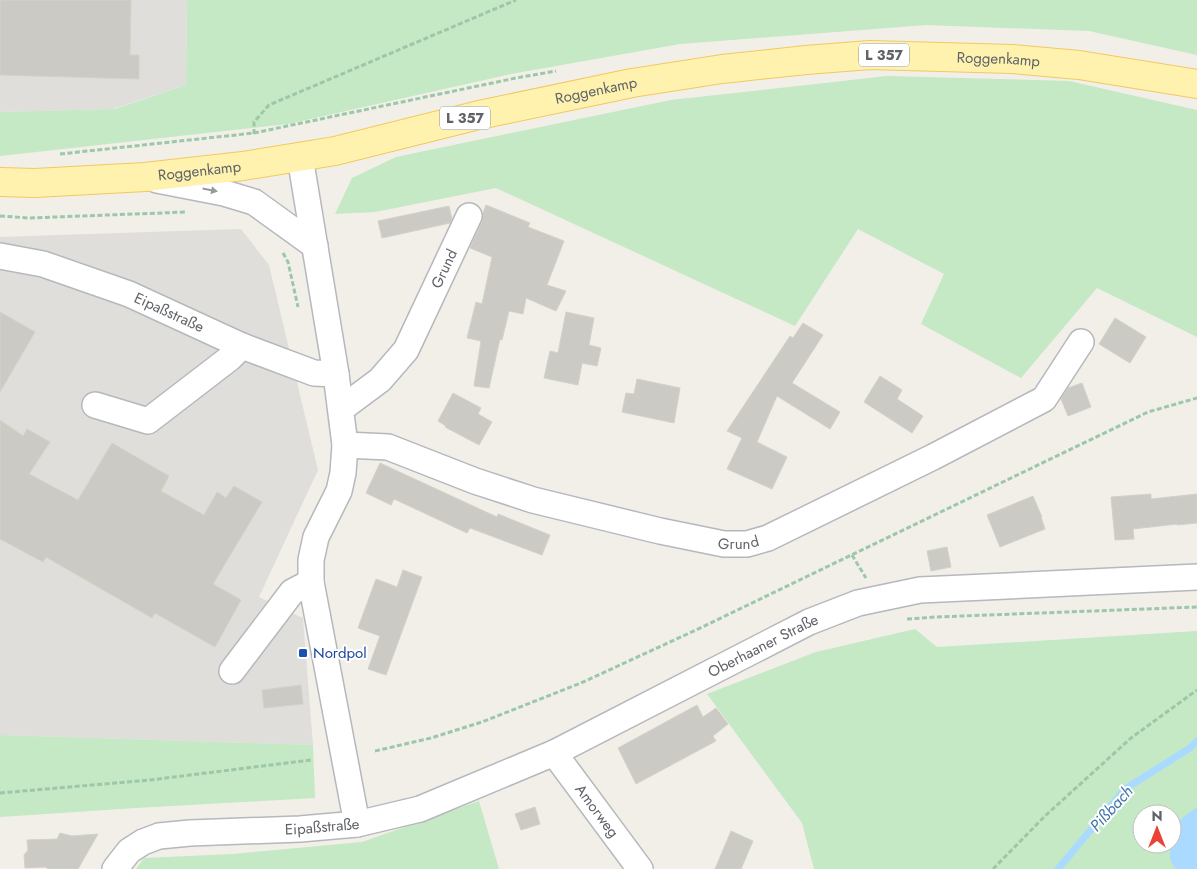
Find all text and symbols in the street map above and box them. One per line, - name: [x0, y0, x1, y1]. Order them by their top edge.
- road number: L 357: [859, 44, 909, 66]
- street label: Roggenkamp: [956, 46, 1041, 73]
- street label: Roggenkamp: [553, 71, 639, 110]
- road number: L 357: [440, 106, 490, 130]
- street label: Roggenkamp: [157, 155, 243, 186]
- one-way arrow: [202, 186, 217, 194]
- street label: Grund: [425, 246, 463, 292]
- street label: Eipaßstraße: [131, 287, 208, 338]
- street label: Grund: [716, 530, 762, 556]
- street label: Oberhaaner Straße: [704, 608, 822, 683]
- place label: Nordpol: [313, 642, 367, 664]
- marker: Nordpol: [297, 647, 309, 659]
- street label: Amorweg: [570, 780, 624, 842]
- water label: Pißbach: [1084, 780, 1138, 836]
- north arrow: [1132, 804, 1182, 854]
- text: N: [1151, 806, 1163, 826]
- street label: Eipaßstraße: [285, 813, 361, 841]

